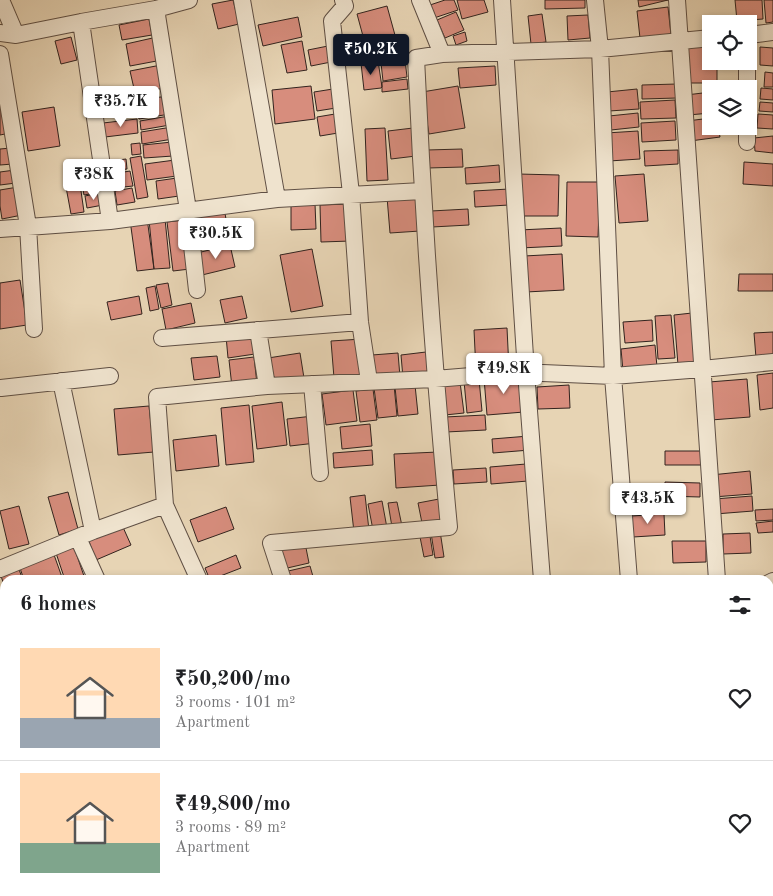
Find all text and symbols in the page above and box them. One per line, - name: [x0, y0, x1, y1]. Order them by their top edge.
- map controls: [702, 15, 757, 135]
- button: locate: [702, 15, 757, 70]
- pin: ₹50.2K: [330, 34, 412, 76]
- text: ₹50.2K: [344, 42, 398, 58]
- button: layers: [702, 80, 757, 135]
- pin: ₹35.7K: [80, 86, 162, 128]
- text: ₹35.7K: [94, 94, 148, 110]
- pin: ₹38K: [64, 158, 124, 201]
- text: ₹38K: [74, 167, 114, 183]
- pin: ₹30.5K: [175, 218, 257, 260]
- text: ₹30.5K: [189, 226, 243, 242]
- pin: ₹49.8K: [463, 352, 545, 395]
- text: ₹49.8K: [477, 361, 531, 377]
- pin: ₹43.5K: [607, 482, 689, 525]
- text: ₹43.5K: [621, 491, 675, 507]
- icon: filters: [726, 591, 754, 619]
- text: 6 homes: [20, 594, 96, 615]
- icon: home: [60, 668, 120, 728]
- text: ₹50,200/mo: [175, 669, 291, 690]
- icon: heart: [726, 684, 754, 712]
- text: 3 rooms · 101 m²: [175, 695, 295, 711]
- text: Apartment: [175, 715, 250, 731]
- icon: home: [60, 793, 120, 853]
- text: ₹49,800/mo: [175, 794, 291, 815]
- icon: heart: [726, 809, 754, 837]
- text: 3 rooms · 89 m²: [175, 820, 286, 836]
- text: Apartment: [175, 840, 250, 856]

